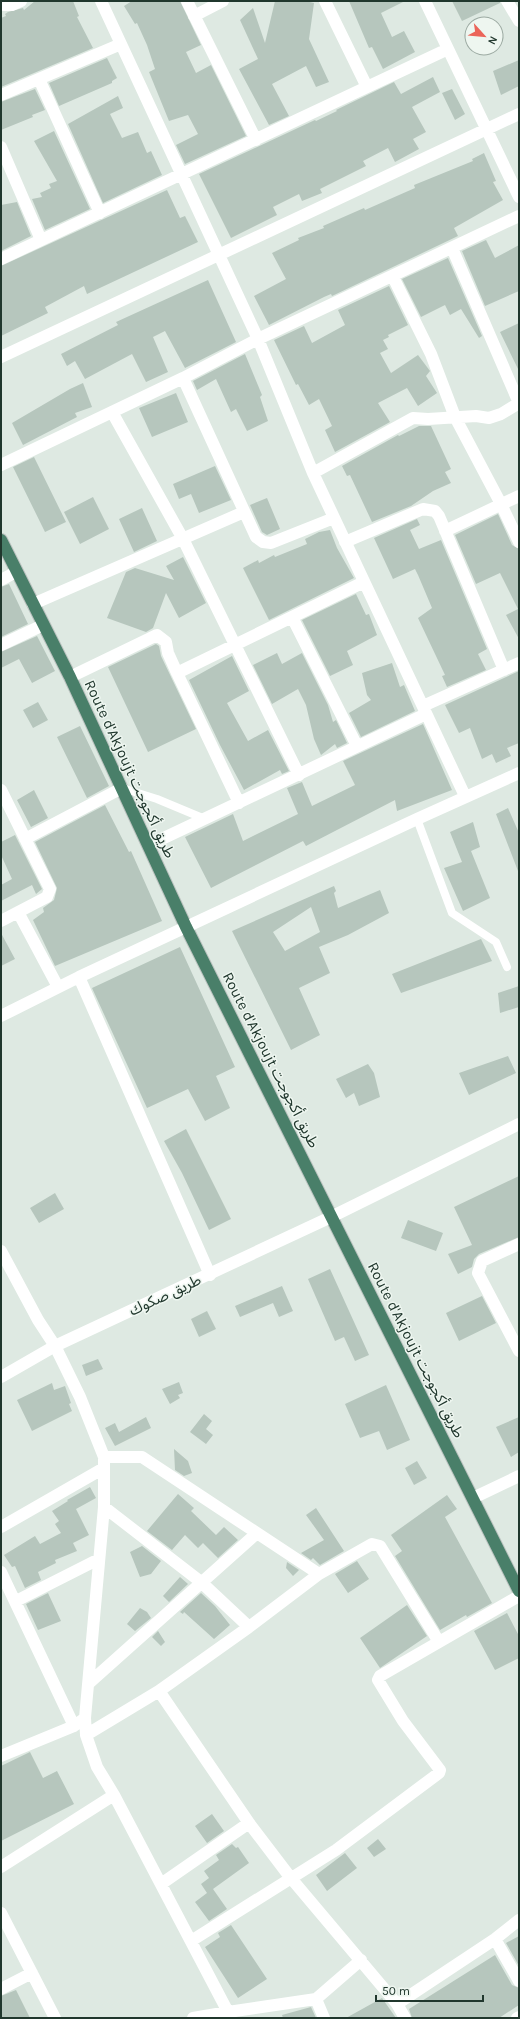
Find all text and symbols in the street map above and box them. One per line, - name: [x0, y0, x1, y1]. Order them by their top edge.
- north arrow: [464, 16, 504, 56]
- text: N: [485, 34, 500, 47]
- street label: Route d'Akjoujt طريق أكجوجت: [80, 677, 179, 861]
- street label: Route d'Akjoujt طريق أكجوجت: [218, 969, 323, 1151]
- street label: Route d'Akjoujt طريق أكجوجت: [363, 1259, 468, 1441]
- street label: طريق صكوك: [126, 1271, 204, 1320]
- scale bar: [376, 1977, 483, 2003]
- text: 50 m: [382, 1984, 410, 1998]

